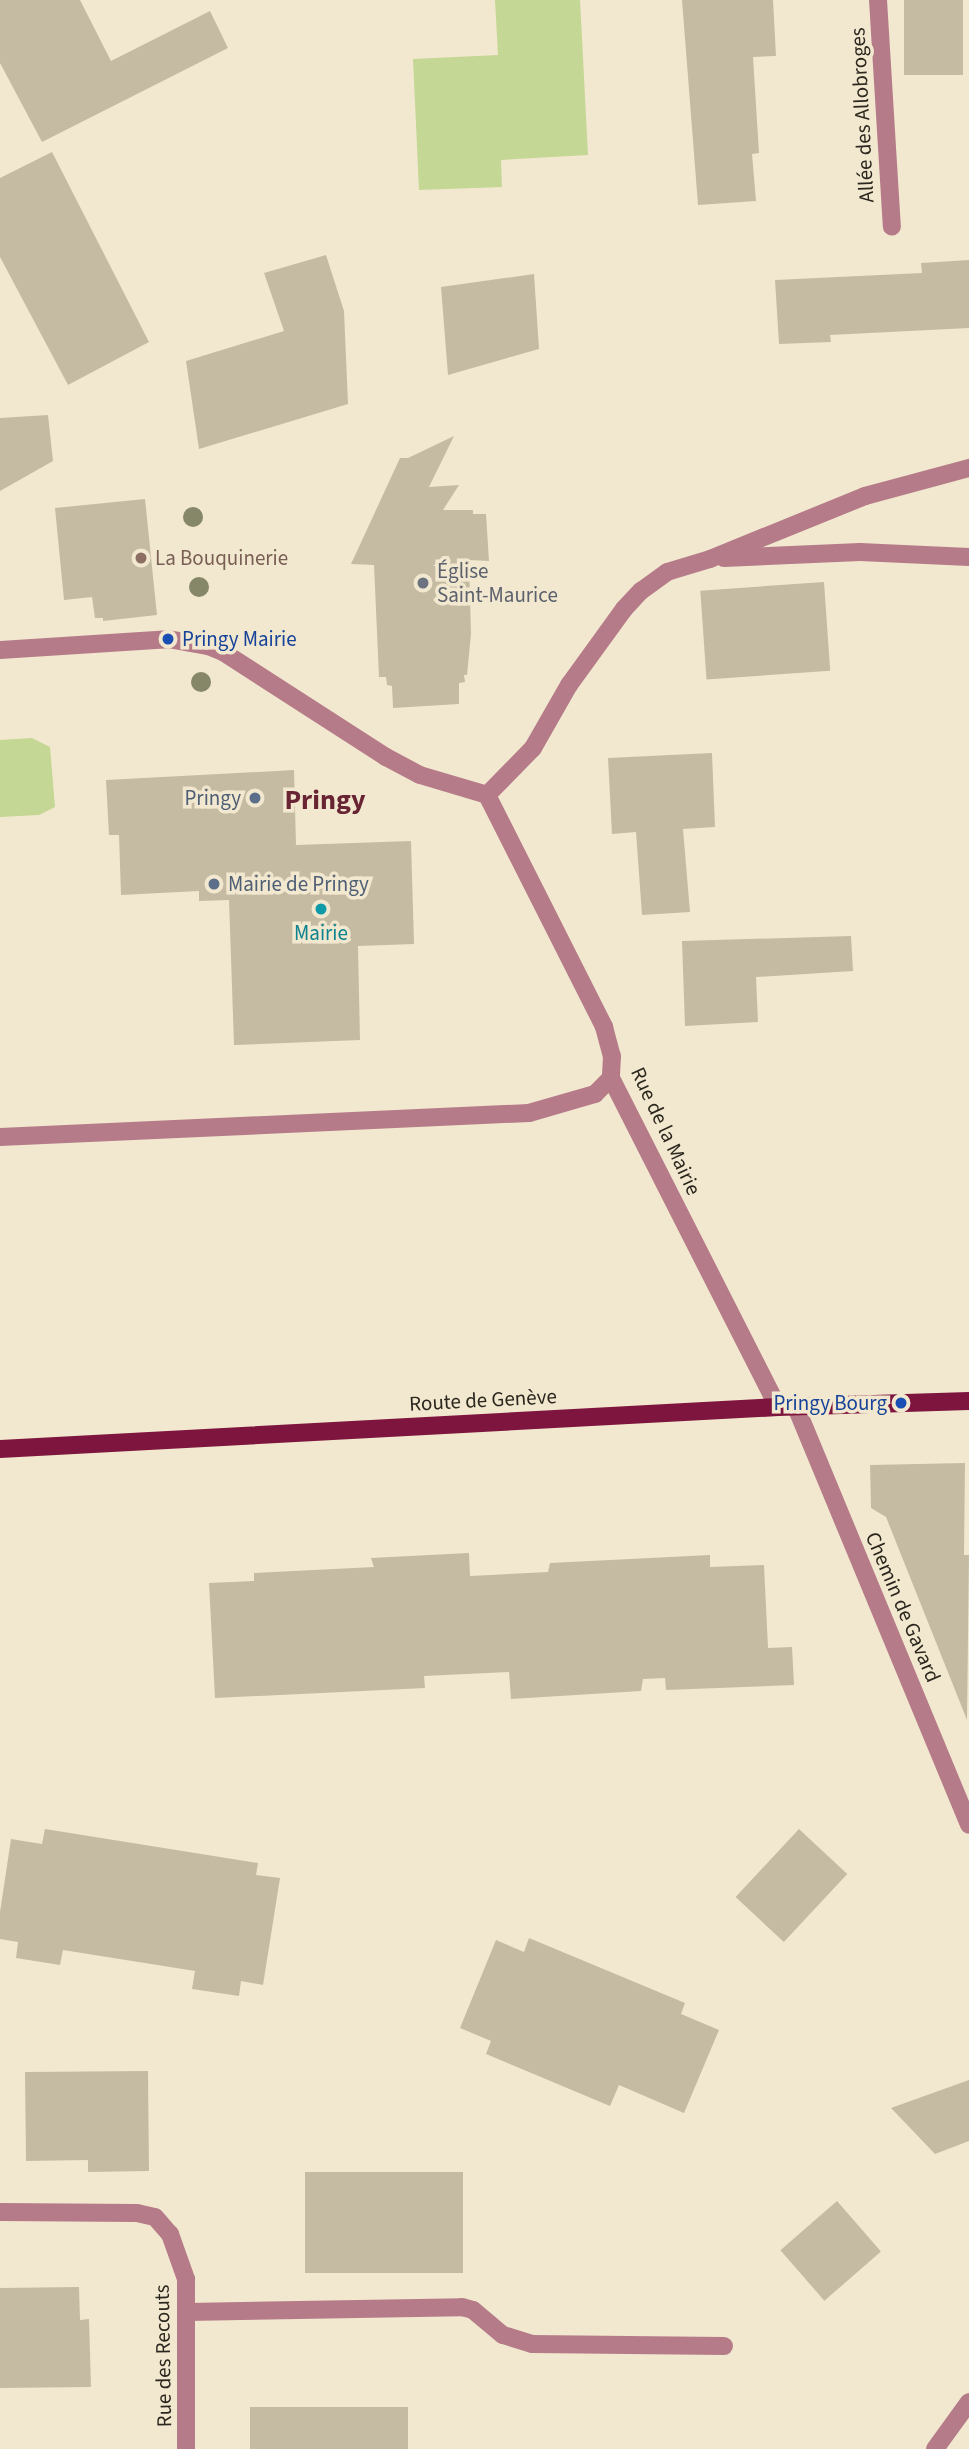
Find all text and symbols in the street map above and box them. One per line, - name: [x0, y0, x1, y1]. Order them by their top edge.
- street label: Allée des Allobroges: [845, 27, 879, 203]
- place label: La Bouquinerie: [155, 545, 288, 571]
- marker: La Bouquinerie: [133, 550, 149, 566]
- place label: Église Saint-Maurice: [437, 558, 558, 608]
- marker: Église Saint-Maurice: [415, 575, 431, 591]
- place label: Pringy Mairie: [182, 626, 297, 652]
- marker: Pringy Mairie: [160, 631, 176, 647]
- district label: Pringy: [284, 783, 366, 817]
- place label: Pringy: [184, 785, 241, 811]
- marker: Pringy: [247, 790, 263, 806]
- place label: Mairie de Pringy: [228, 871, 369, 897]
- marker: Mairie de Pringy: [206, 876, 222, 892]
- marker: Mairie: [313, 901, 329, 917]
- place label: Mairie: [294, 920, 348, 946]
- street label: Rue de la Mairie: [625, 1063, 707, 1199]
- street label: Route de Genève: [409, 1384, 557, 1416]
- place label: Pringy Bourg: [773, 1390, 887, 1416]
- marker: Pringy Bourg: [893, 1395, 909, 1411]
- street label: Chemin de Gavard: [860, 1528, 946, 1686]
- street label: Rue des Recouts: [149, 2284, 177, 2428]

